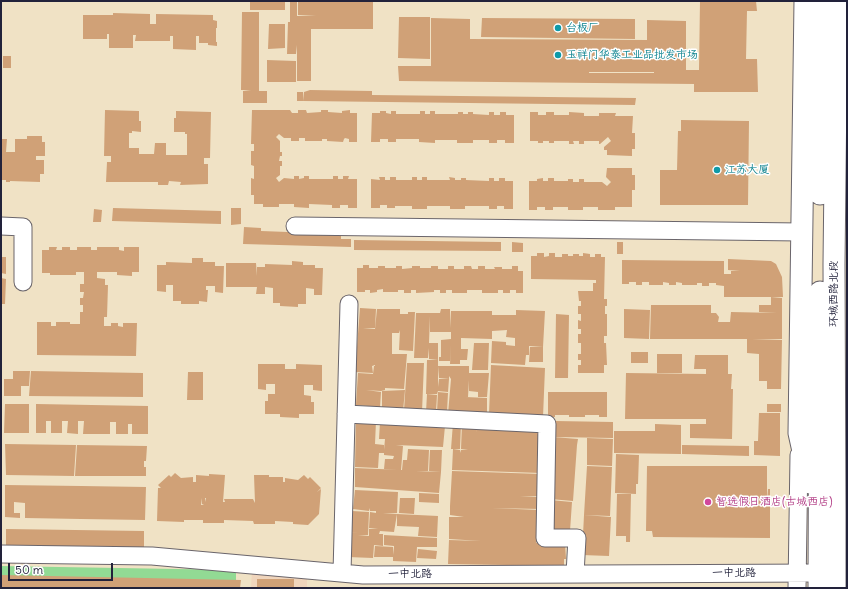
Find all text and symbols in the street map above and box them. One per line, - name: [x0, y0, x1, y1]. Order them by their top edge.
- place label: 台板厂: [566, 21, 599, 35]
- marker: 台板厂: [553, 23, 563, 33]
- place label: 玉祥门华泰工业品批发市场: [566, 48, 698, 62]
- marker: 玉祥门华泰工业品批发市场: [553, 50, 563, 60]
- place label: 江苏大厦: [725, 163, 769, 177]
- marker: 江苏大厦: [712, 165, 722, 175]
- street label: 环城西路北段: [827, 261, 841, 327]
- place label: 智选假日酒店(古城西店): [716, 495, 833, 509]
- marker: 智选假日酒店(古城西店): [703, 497, 713, 507]
- scale bar: [10, 555, 115, 581]
- text: 50 m: [15, 562, 43, 577]
- street label: 一中北路: [712, 566, 756, 580]
- street label: 一中北路: [388, 567, 432, 581]

